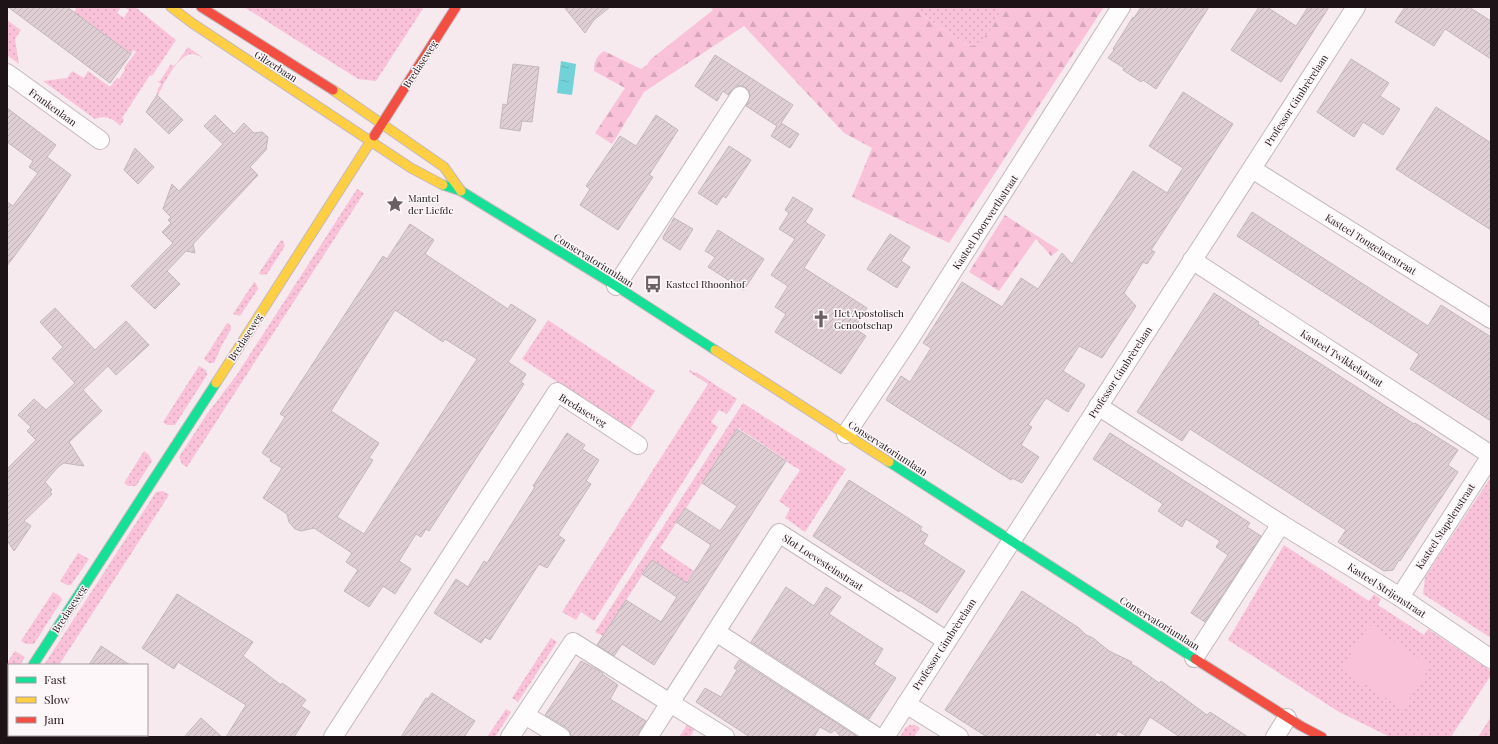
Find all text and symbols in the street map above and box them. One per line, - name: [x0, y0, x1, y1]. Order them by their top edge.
- street label: Bredaseweg: [399, 37, 441, 90]
- street label: Gilzerbaan: [252, 47, 300, 85]
- street label: Professor Gimbrèrelaan: [1261, 51, 1331, 149]
- street label: Frankenlaan: [26, 85, 80, 129]
- street label: Kasteel Doorwerthstraat: [949, 172, 1021, 272]
- place label: Mantel der Liefde: [408, 191, 454, 217]
- place icon: Mantel der Liefde: [385, 194, 405, 214]
- street label: Kasteel Tongelaerstraat: [1323, 210, 1420, 278]
- street label: Conservatoriumlaan: [551, 230, 637, 290]
- bus stop icon: Kasteel Rhoonhof: [643, 274, 663, 294]
- place label: Kasteel Rhoonhof: [666, 277, 746, 291]
- place label: Het Apostolisch Genootschap: [834, 306, 904, 332]
- church icon: Het Apostolisch Genootschap: [811, 309, 831, 329]
- street label: Bredaseweg: [224, 310, 266, 363]
- street label: Professor Gimbrèrelaan: [1085, 323, 1155, 421]
- street label: Kasteel Twikkelstraat: [1298, 326, 1386, 390]
- street label: Bredaseweg: [557, 390, 610, 431]
- street label: Conservatoriumlaan: [846, 417, 930, 479]
- street label: Kasteel Stapelenstraat: [1412, 480, 1478, 572]
- street label: Slot Loevesteinstraat: [780, 531, 866, 594]
- street label: Kasteel Strijenstraat: [1345, 559, 1429, 621]
- street label: Bredaseweg: [48, 582, 90, 635]
- street label: Conservatoriumlaan: [1117, 593, 1203, 653]
- street label: Professor Gimbrèrelaan: [909, 595, 979, 693]
- legend: [8, 664, 148, 736]
- text: Fast: [44, 671, 67, 687]
- text: Slow: [44, 691, 70, 707]
- text: Jam: [43, 711, 65, 727]

